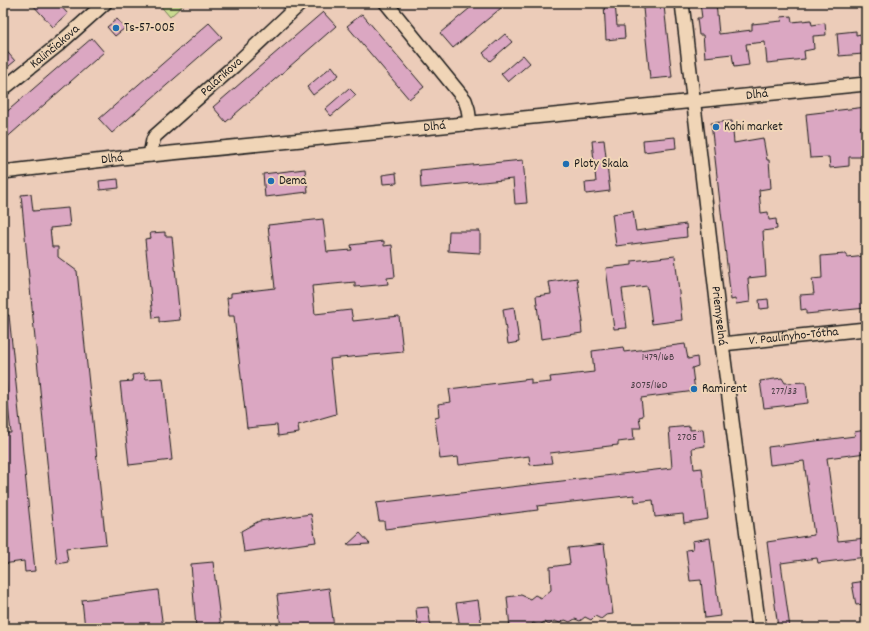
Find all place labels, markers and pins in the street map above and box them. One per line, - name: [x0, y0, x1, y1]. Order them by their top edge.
- place label: Ts-57-005: [124, 19, 175, 38]
- marker: Ts-57-005: [111, 23, 121, 33]
- place label: Kohi market: [724, 118, 783, 137]
- marker: Kohi market: [711, 122, 721, 132]
- place label: Ploty Skala: [574, 155, 629, 174]
- marker: Ploty Skala: [561, 159, 571, 169]
- place label: Dema: [279, 172, 307, 191]
- marker: Dema: [266, 176, 276, 186]
- place label: Ramirent: [702, 380, 747, 399]
- marker: Ramirent: [689, 384, 699, 394]

